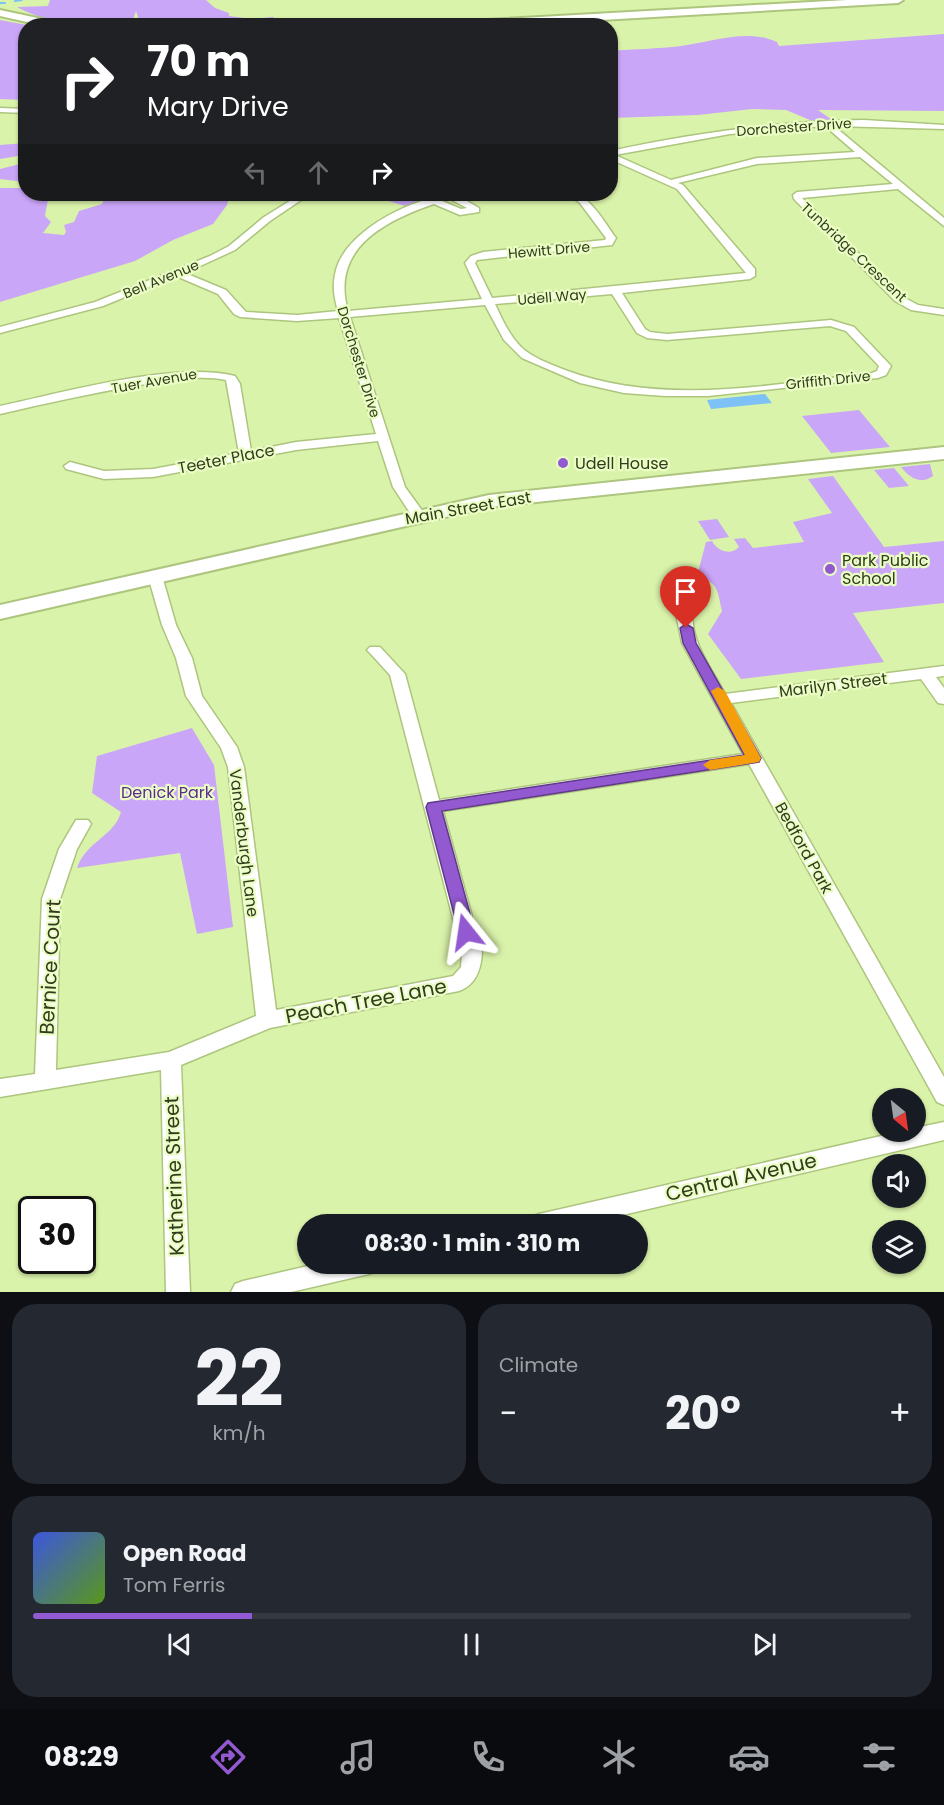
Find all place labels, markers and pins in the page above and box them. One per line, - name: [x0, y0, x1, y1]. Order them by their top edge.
- place label: Udell House: [575, 452, 669, 475]
- marker: Udell House: [556, 456, 570, 470]
- place label: Park Public School: [842, 549, 929, 590]
- marker: Park Public School: [823, 562, 837, 576]
- pin: [660, 566, 711, 628]

